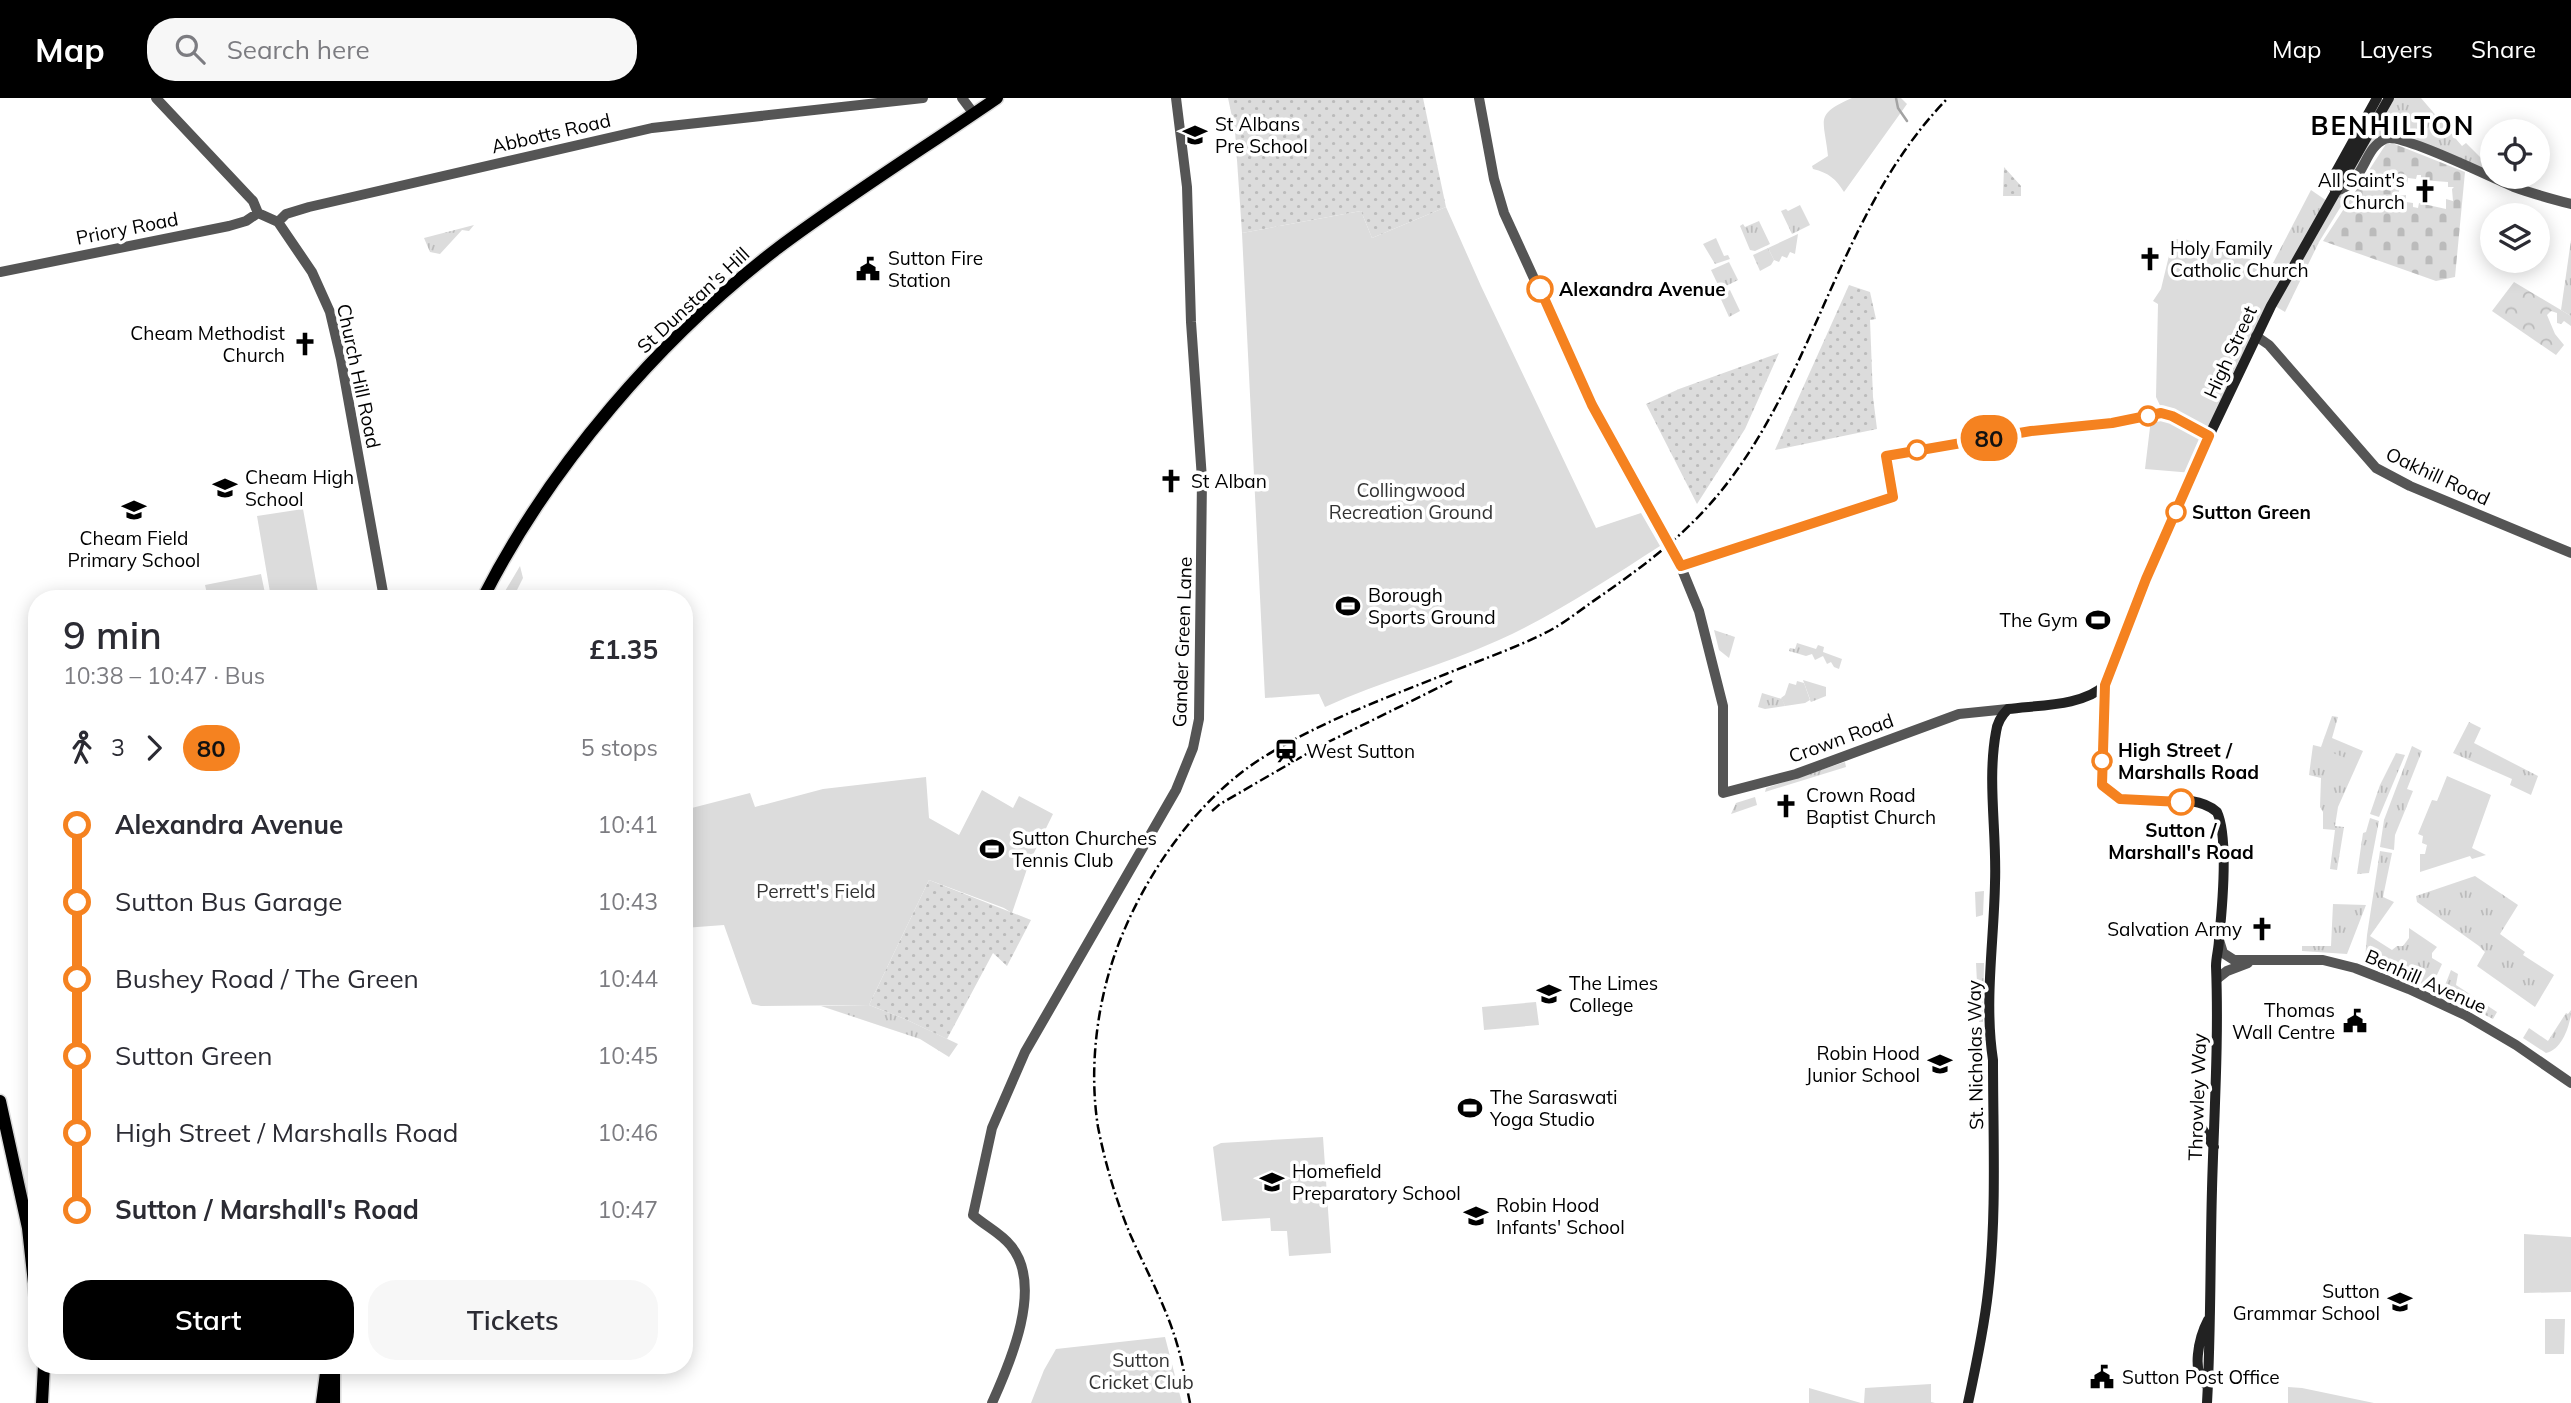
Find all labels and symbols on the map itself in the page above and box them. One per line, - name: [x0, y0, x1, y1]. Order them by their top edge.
- street label: Abbotts Road: [489, 108, 613, 158]
- district label: BENHILTON: [2311, 109, 2475, 142]
- place label: St Albans Pre School: [1215, 112, 1308, 158]
- school or university icon: St Albans Pre School: [1181, 121, 1209, 149]
- place label: All Saint's Church: [2318, 168, 2405, 214]
- church icon: All Saint's Church: [2411, 177, 2439, 205]
- street label: Priory Road: [74, 206, 180, 250]
- place label: Holy Family Catholic Church: [2170, 236, 2309, 282]
- street label: St Dunstan's Hill: [632, 242, 754, 358]
- church icon: Holy Family Catholic Church: [2136, 245, 2164, 273]
- place label: Sutton Fire Station: [888, 246, 983, 292]
- public building icon: Sutton Fire Station: [854, 255, 882, 283]
- marker: Alexandra Avenue: [1527, 276, 1553, 302]
- place label: Alexandra Avenue: [1559, 277, 1726, 301]
- street label: Church Hill Road: [332, 302, 386, 450]
- street label: High Street: [2198, 302, 2262, 402]
- place label: Cheam Methodist Church: [130, 321, 285, 367]
- church icon: Cheam Methodist Church: [291, 330, 319, 358]
- unlabelled marker: [2138, 406, 2158, 426]
- line badge: 80: [1958, 415, 2021, 461]
- unlabelled marker: [1907, 440, 1927, 460]
- street label: Oakhill Road: [2382, 441, 2494, 511]
- place label: Cheam High School: [245, 465, 354, 511]
- church icon: St Alban: [1157, 467, 1185, 495]
- place label: St Alban: [1191, 469, 1267, 493]
- school or university icon: Cheam High School: [211, 474, 239, 502]
- park label: Collingwood Recreation Ground: [1329, 478, 1493, 524]
- school or university icon: Cheam Field Primary School: [120, 496, 148, 524]
- place label: Sutton Green: [2192, 500, 2311, 524]
- marker: Sutton Green: [2166, 502, 2186, 522]
- place label: Cheam Field Primary School: [68, 526, 200, 572]
- street label: Gander Green Lane: [1167, 556, 1197, 728]
- place label: Borough Sports Ground: [1368, 583, 1496, 629]
- sports icon: Borough Sports Ground: [1334, 592, 1362, 620]
- sports icon: The Gym: [2084, 606, 2112, 634]
- place label: The Gym: [1999, 608, 2078, 632]
- street label: Crown Road: [1785, 708, 1897, 768]
- station icon: West Sutton: [1272, 737, 1300, 765]
- place label: High Street / Marshalls Road: [2118, 738, 2259, 784]
- place label: West Sutton: [1306, 739, 1415, 763]
- marker: High Street / Marshalls Road: [2092, 751, 2112, 771]
- place label: Crown Road Baptist Church: [1806, 783, 1936, 829]
- marker: Sutton / Marshall's Road: [2168, 789, 2194, 815]
- church icon: Crown Road Baptist Church: [1772, 792, 1800, 820]
- place label: Sutton / Marshall's Road: [2108, 818, 2254, 864]
- place label: Sutton Churches Tennis Club: [1012, 826, 1157, 872]
- sports icon: Sutton Churches Tennis Club: [978, 835, 1006, 863]
- park label: Perrett's Field: [756, 879, 876, 903]
- church icon: Salvation Army: [2248, 915, 2276, 943]
- place label: Salvation Army: [2107, 917, 2242, 941]
- street label: Benhill Avenue: [2362, 944, 2490, 1018]
- place label: The Limes College: [1569, 971, 1658, 1017]
- school or university icon: The Limes College: [1535, 980, 1563, 1008]
- street label: St. Nicholas Way: [1962, 980, 1988, 1130]
- place label: Thomas Wall Centre: [2232, 998, 2335, 1044]
- public building icon: Thomas Wall Centre: [2341, 1007, 2369, 1035]
- street label: Throwley Way: [2183, 1033, 2211, 1161]
- place label: Robin Hood Junior School: [1806, 1041, 1920, 1087]
- school or university icon: Robin Hood Junior School: [1926, 1050, 1954, 1078]
- place label: The Saraswati Yoga Studio: [1489, 1085, 1617, 1131]
- sports icon: The Saraswati Yoga Studio: [1456, 1094, 1484, 1122]
- place label: Homefield Preparatory School: [1292, 1159, 1461, 1205]
- school or university icon: Homefield Preparatory School: [1258, 1168, 1286, 1196]
- place label: Robin Hood Infants' School: [1496, 1193, 1625, 1239]
- school or university icon: Robin Hood Infants' School: [1462, 1202, 1490, 1230]
- place label: Sutton Grammar School: [2233, 1279, 2380, 1325]
- school or university icon: Sutton Grammar School: [2386, 1288, 2414, 1316]
- park label: Sutton Cricket Club: [1088, 1348, 1194, 1394]
- public building icon: Sutton Post Office: [2088, 1363, 2116, 1391]
- place label: Sutton Post Office: [2122, 1365, 2280, 1389]

